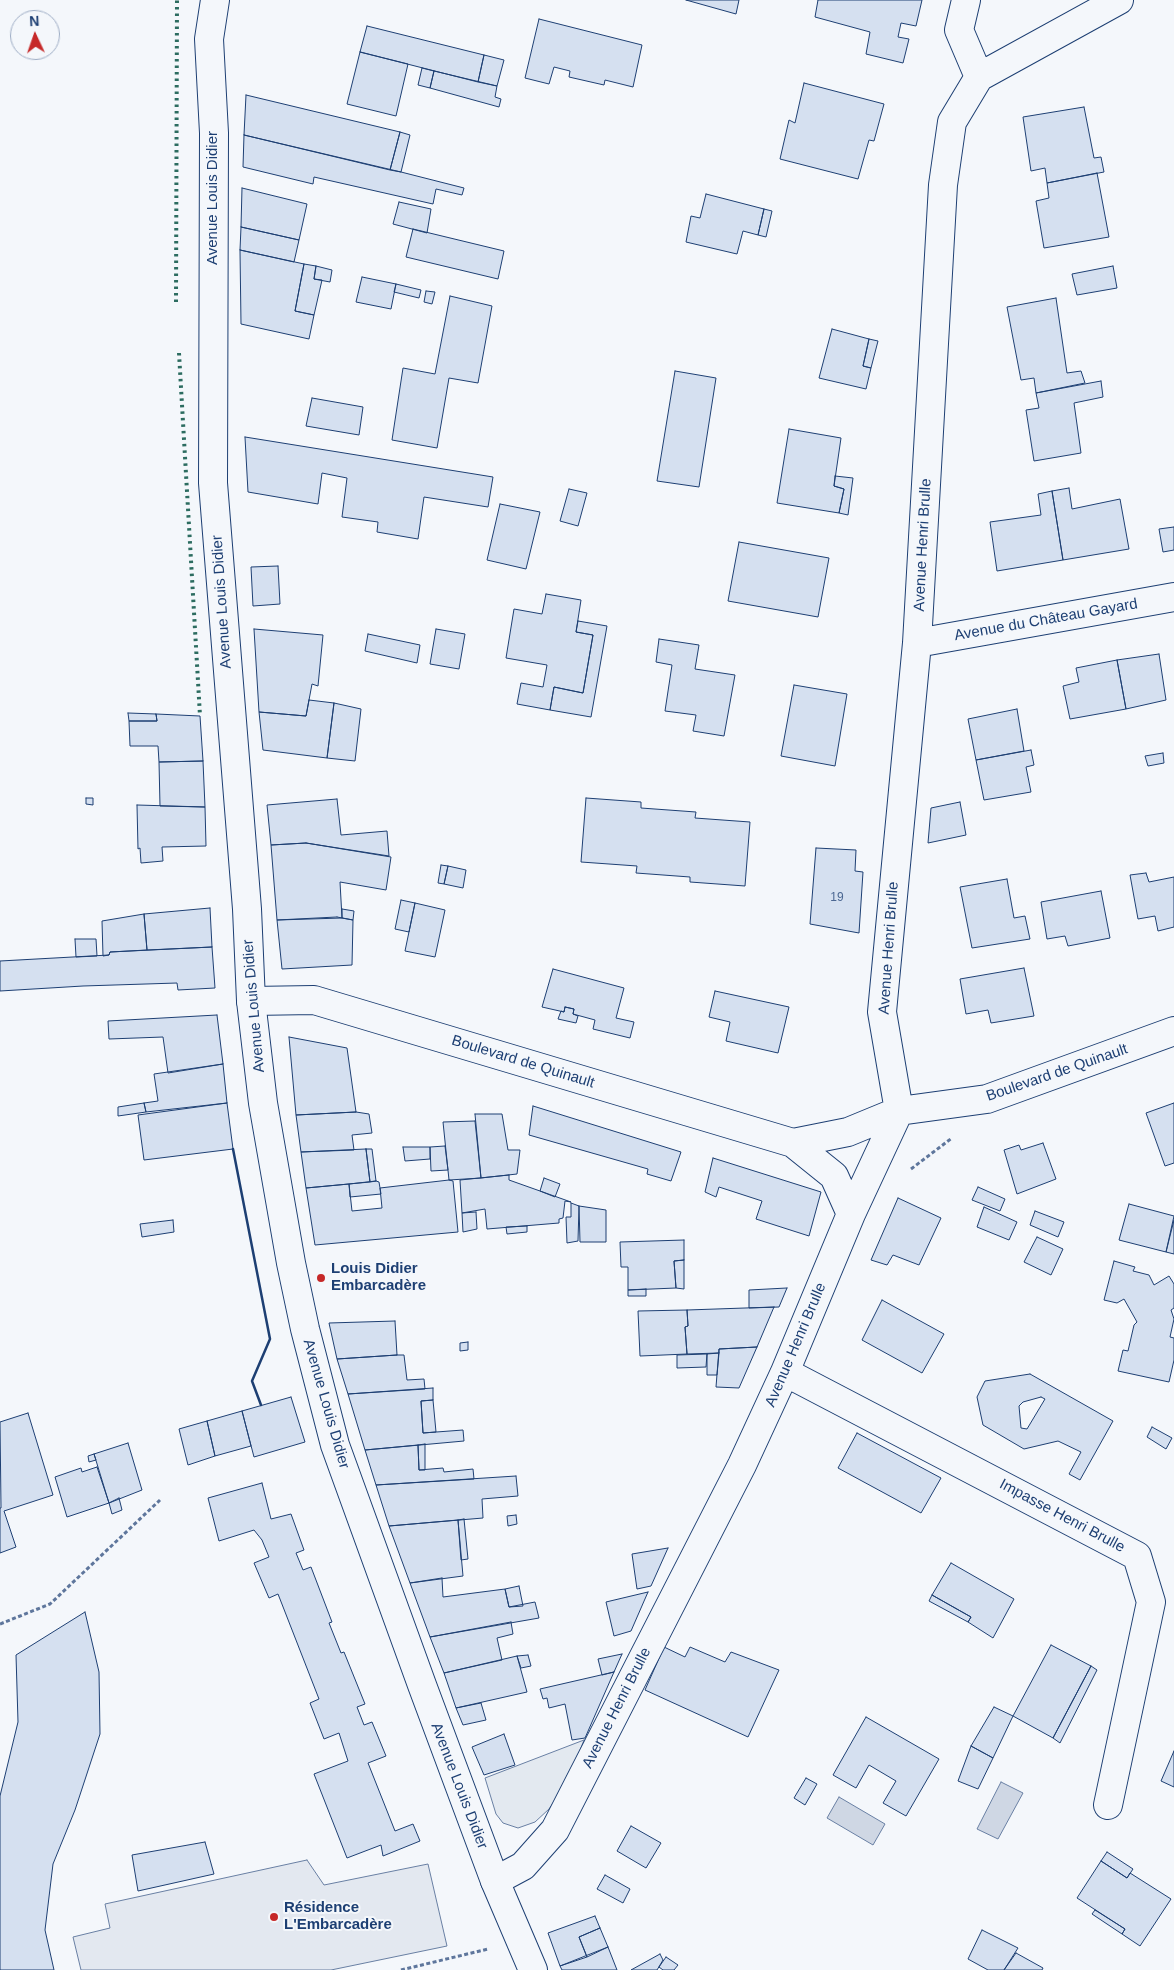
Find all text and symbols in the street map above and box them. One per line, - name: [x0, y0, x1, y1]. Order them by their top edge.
- north arrow: [10, 10, 60, 60]
- text: N: [29, 13, 40, 29]
- street label: Avenue Louis Didier: [204, 131, 222, 265]
- street label: Avenue Henri Brulle: [911, 478, 935, 612]
- street label: Avenue Louis Didier: [208, 535, 236, 669]
- street label: Avenue du Château Gayard: [953, 595, 1139, 645]
- street label: Avenue Henri Brulle: [875, 881, 903, 1015]
- house number: 19: [830, 891, 844, 905]
- street label: Avenue Louis Didier: [239, 938, 269, 1074]
- street label: Boulevard de Quinault: [449, 1032, 597, 1092]
- street label: Boulevard de Quinault: [984, 1040, 1130, 1106]
- place label: Louis Didier Embarcadère: [331, 1260, 426, 1295]
- marker: Louis Didier Embarcadère: [315, 1272, 327, 1284]
- street label: Avenue Henri Brulle: [762, 1280, 830, 1410]
- street label: Avenue Louis Didier: [299, 1337, 353, 1471]
- street label: Impasse Henri Brulle: [996, 1475, 1128, 1557]
- street label: Avenue Henri Brulle: [579, 1645, 655, 1771]
- street label: Avenue Louis Didier: [427, 1720, 491, 1852]
- place label: Résidence L'Embarcadère: [284, 1899, 392, 1934]
- marker: Résidence L'Embarcadère: [268, 1911, 280, 1923]

